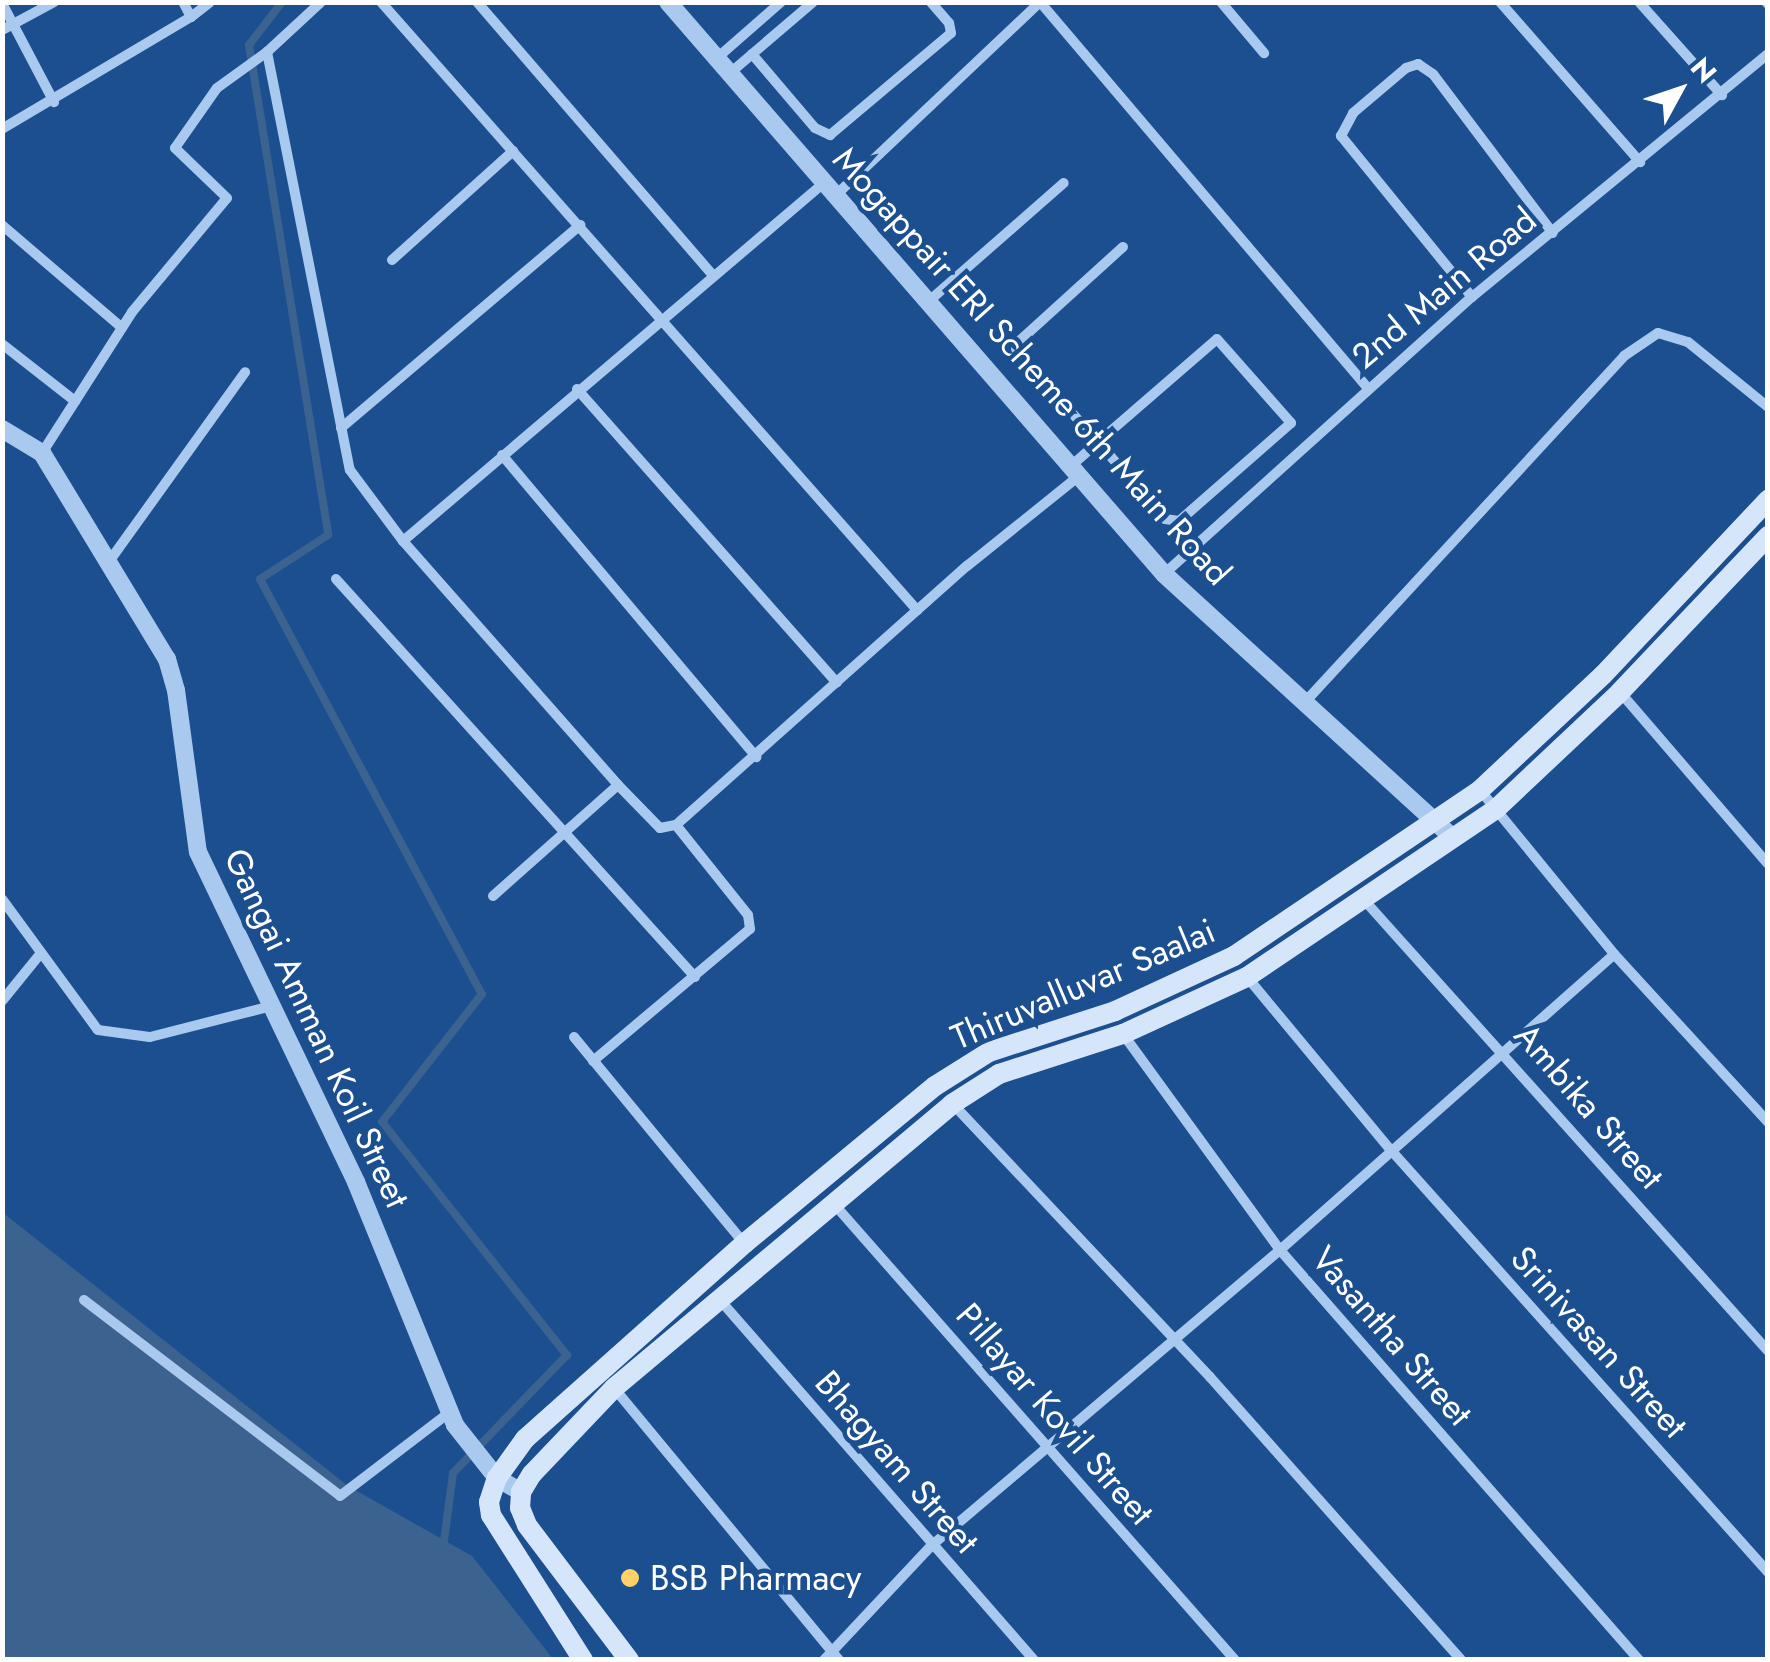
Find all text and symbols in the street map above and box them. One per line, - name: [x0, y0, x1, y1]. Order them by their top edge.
- north arrow: [1630, 40, 1730, 140]
- text: N: [1681, 49, 1726, 92]
- street label: Mogappair ERI Scheme 6th Main Road: [824, 138, 1240, 594]
- street label: 2nd Main Road: [1343, 199, 1545, 377]
- street label: Gangai Amman Koil Street: [215, 842, 419, 1214]
- street label: Thiruvalluvar Saalai: [945, 909, 1221, 1059]
- street label: Ambika Street: [1506, 1015, 1672, 1197]
- street label: Vasantha Street: [1303, 1238, 1481, 1434]
- street label: Srinivasan Street: [1502, 1238, 1696, 1446]
- street label: Pillayar Kovil Street: [947, 1295, 1163, 1533]
- street label: Bhagyam Street: [806, 1362, 988, 1562]
- place label: BSB Pharmacy: [650, 1557, 861, 1599]
- marker: BSB Pharmacy: [619, 1567, 641, 1589]

